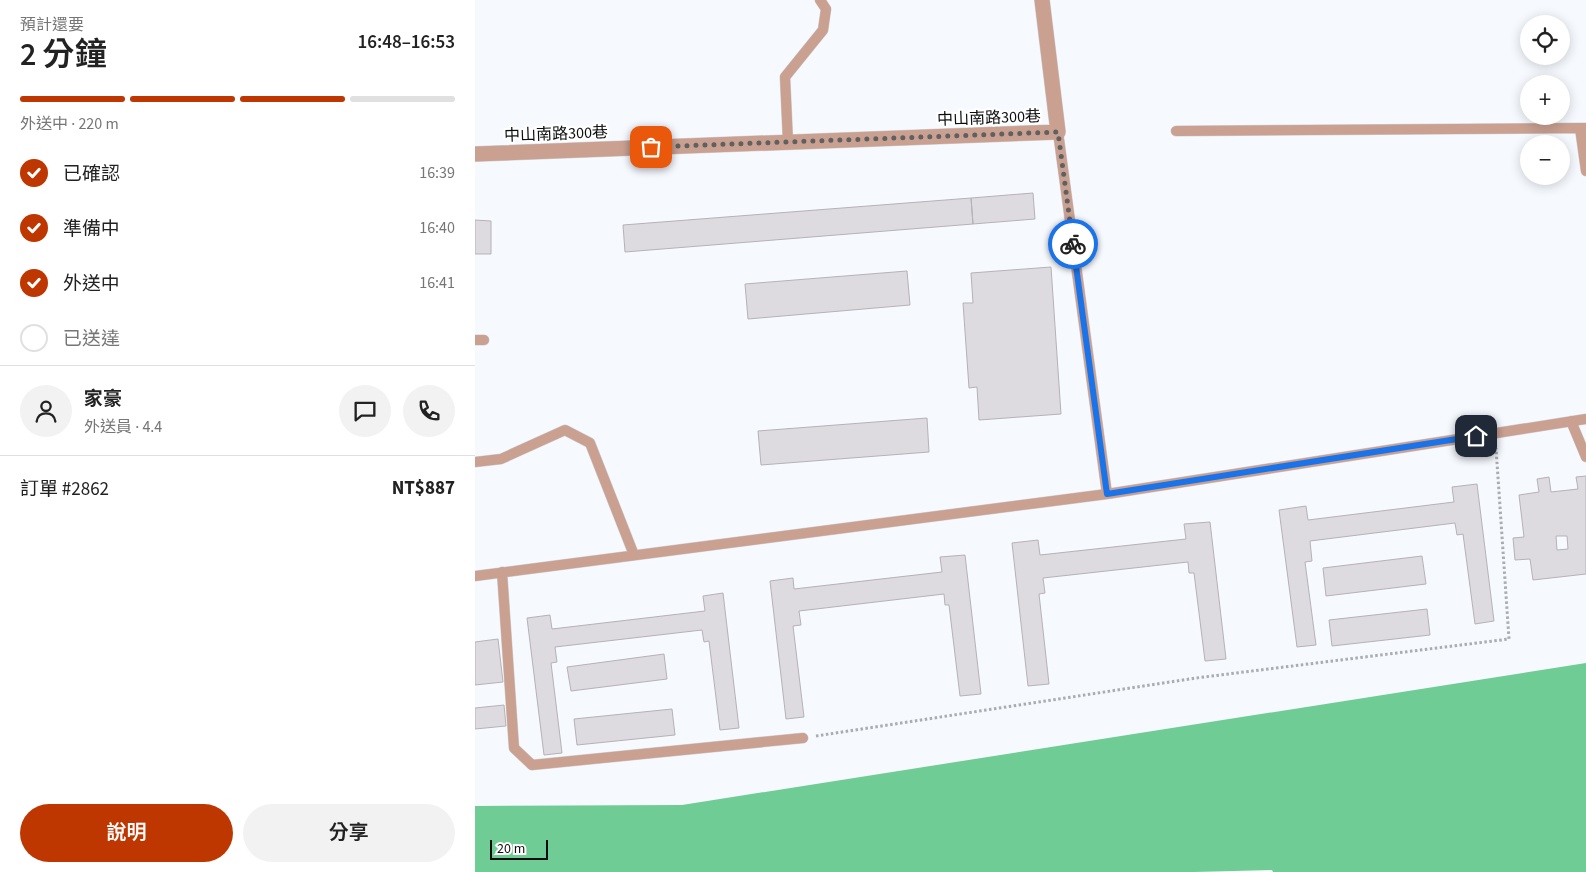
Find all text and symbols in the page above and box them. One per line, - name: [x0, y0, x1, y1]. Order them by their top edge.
- text: 預計還要: [20, 14, 84, 36]
- map controls: [1520, 15, 1570, 185]
- button: locate: [1520, 15, 1570, 65]
- text: 16:48–16:53: [357, 29, 455, 56]
- text: 2 分鐘: [20, 32, 107, 78]
- button: +: [1520, 75, 1570, 125]
- street label: 中山南路300巷: [937, 105, 1041, 131]
- text: 外送中 · 220 m: [20, 113, 119, 135]
- street label: 中山南路300巷: [504, 121, 608, 147]
- pin: [630, 126, 672, 168]
- icon: bag: [637, 133, 665, 161]
- button: −: [1520, 135, 1570, 185]
- icon: check: [20, 159, 48, 187]
- text: 已確認: [63, 161, 120, 188]
- text: 16:39: [419, 162, 455, 184]
- icon: check: [20, 214, 48, 242]
- text: 準備中: [63, 216, 120, 243]
- text: 16:40: [419, 217, 455, 239]
- courier: [1048, 219, 1098, 269]
- icon: bike: [1059, 230, 1087, 258]
- icon: check: [20, 269, 48, 297]
- text: 外送中: [63, 271, 120, 298]
- text: 16:41: [419, 272, 455, 294]
- text: 已送達: [63, 326, 120, 353]
- button: person: [20, 385, 72, 437]
- button: chat: [339, 385, 391, 437]
- button: phone: [403, 385, 455, 437]
- text: 家豪: [84, 386, 122, 413]
- pin: [1455, 415, 1497, 457]
- text: 外送員 · 4.4: [84, 416, 162, 438]
- icon: home: [1462, 422, 1490, 450]
- text: NT$887: [392, 475, 455, 502]
- text: 訂單 #2862: [20, 476, 109, 503]
- button: 說明: [20, 804, 233, 862]
- button: 分享: [243, 804, 455, 862]
- scale bar: [490, 837, 547, 860]
- text: 20 m: [497, 839, 525, 859]

